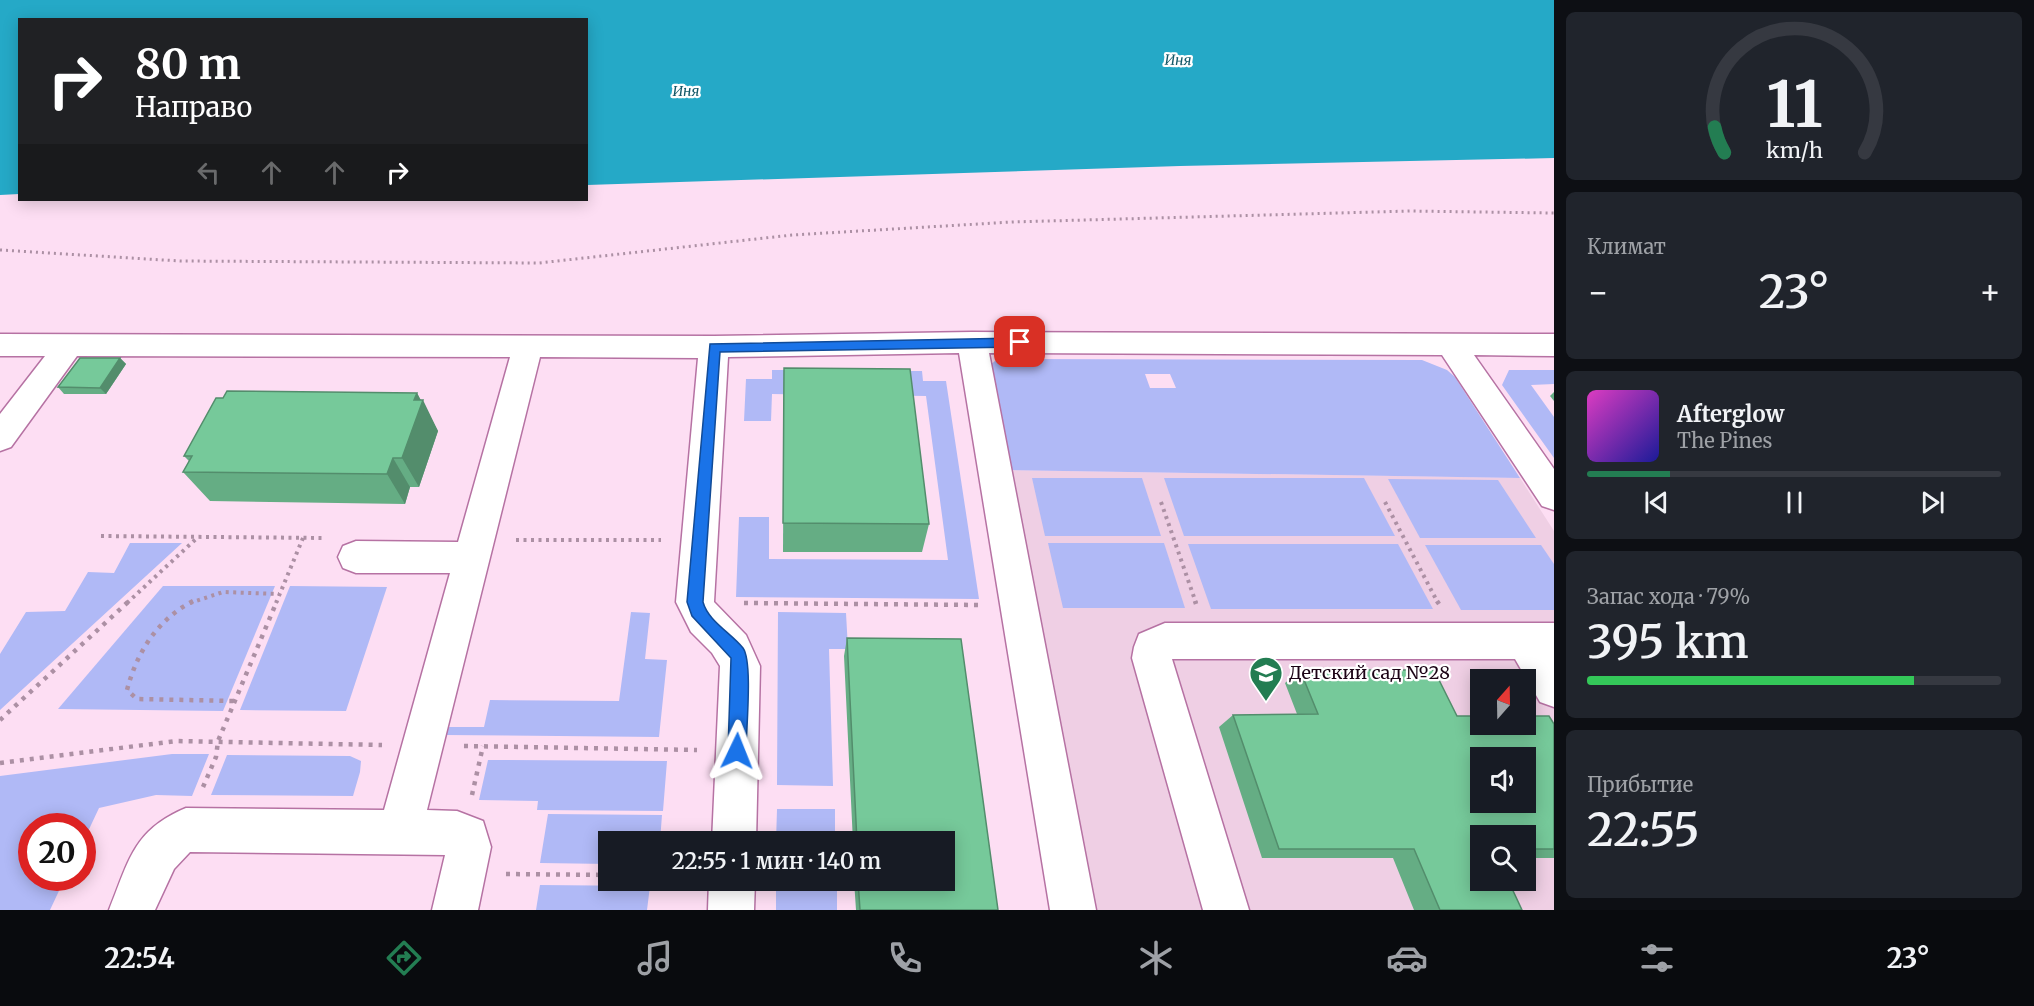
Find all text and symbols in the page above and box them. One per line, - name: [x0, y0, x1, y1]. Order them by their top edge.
- text: 80 m: [135, 38, 241, 90]
- icon: right: [36, 42, 114, 120]
- water label: Иня: [1164, 51, 1192, 69]
- text: 11: [1766, 66, 1822, 144]
- water label: Иня: [673, 82, 700, 100]
- text: Направо: [135, 90, 252, 124]
- text: km/h: [1766, 137, 1822, 164]
- icon: left: [192, 156, 225, 189]
- icon: ahead: [255, 156, 288, 189]
- icon: ahead: [318, 156, 351, 189]
- icon: right: [381, 156, 414, 189]
- text: Климат: [1587, 234, 1666, 259]
- text: 23°: [1759, 264, 1829, 320]
- text: −: [1587, 272, 1609, 313]
- text: +: [1979, 272, 2001, 313]
- pin: [994, 316, 1045, 367]
- icon: arrive: [1003, 325, 1036, 358]
- text: Afterglow: [1677, 400, 1784, 428]
- text: The Pines: [1677, 428, 1772, 453]
- icon: previous: [1640, 486, 1673, 519]
- icon: pause: [1778, 486, 1811, 519]
- icon: next: [1916, 486, 1949, 519]
- text: Запас хода · 79%: [1587, 584, 1750, 609]
- text: 395 km: [1587, 614, 1749, 670]
- school or university icon: Детский сад №28: [1248, 655, 1284, 702]
- place label: Детский сад №28: [1289, 661, 1450, 684]
- north arrow: [1470, 669, 1536, 735]
- map controls: [1470, 669, 1536, 891]
- position arrow: [705, 719, 769, 783]
- button: sound: [1470, 747, 1536, 813]
- text: Прибытие: [1587, 772, 1693, 797]
- text: 22:55: [1587, 802, 1699, 858]
- speed limit sign: 20: [18, 813, 96, 891]
- button: search: [1470, 825, 1536, 891]
- text: 22:55 · 1 мин · 140 m: [672, 847, 881, 875]
- icon: directions: [383, 937, 425, 979]
- icon: music: [634, 937, 676, 979]
- icon: phone: [884, 937, 926, 979]
- icon: climate: [1135, 937, 1177, 979]
- icon: car: [1386, 937, 1428, 979]
- icon: filters: [1636, 937, 1678, 979]
- text: 22:54: [104, 941, 175, 975]
- text: 23°: [1887, 941, 1930, 975]

